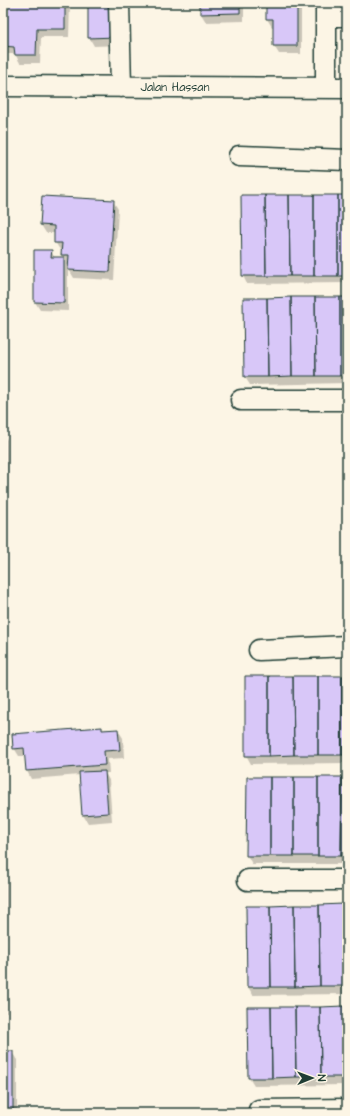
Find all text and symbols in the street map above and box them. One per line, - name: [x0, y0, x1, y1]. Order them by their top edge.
- street label: Jalan Hassan: [141, 79, 209, 96]
- north arrow: [292, 1058, 332, 1098]
- text: N: [314, 1074, 329, 1082]

